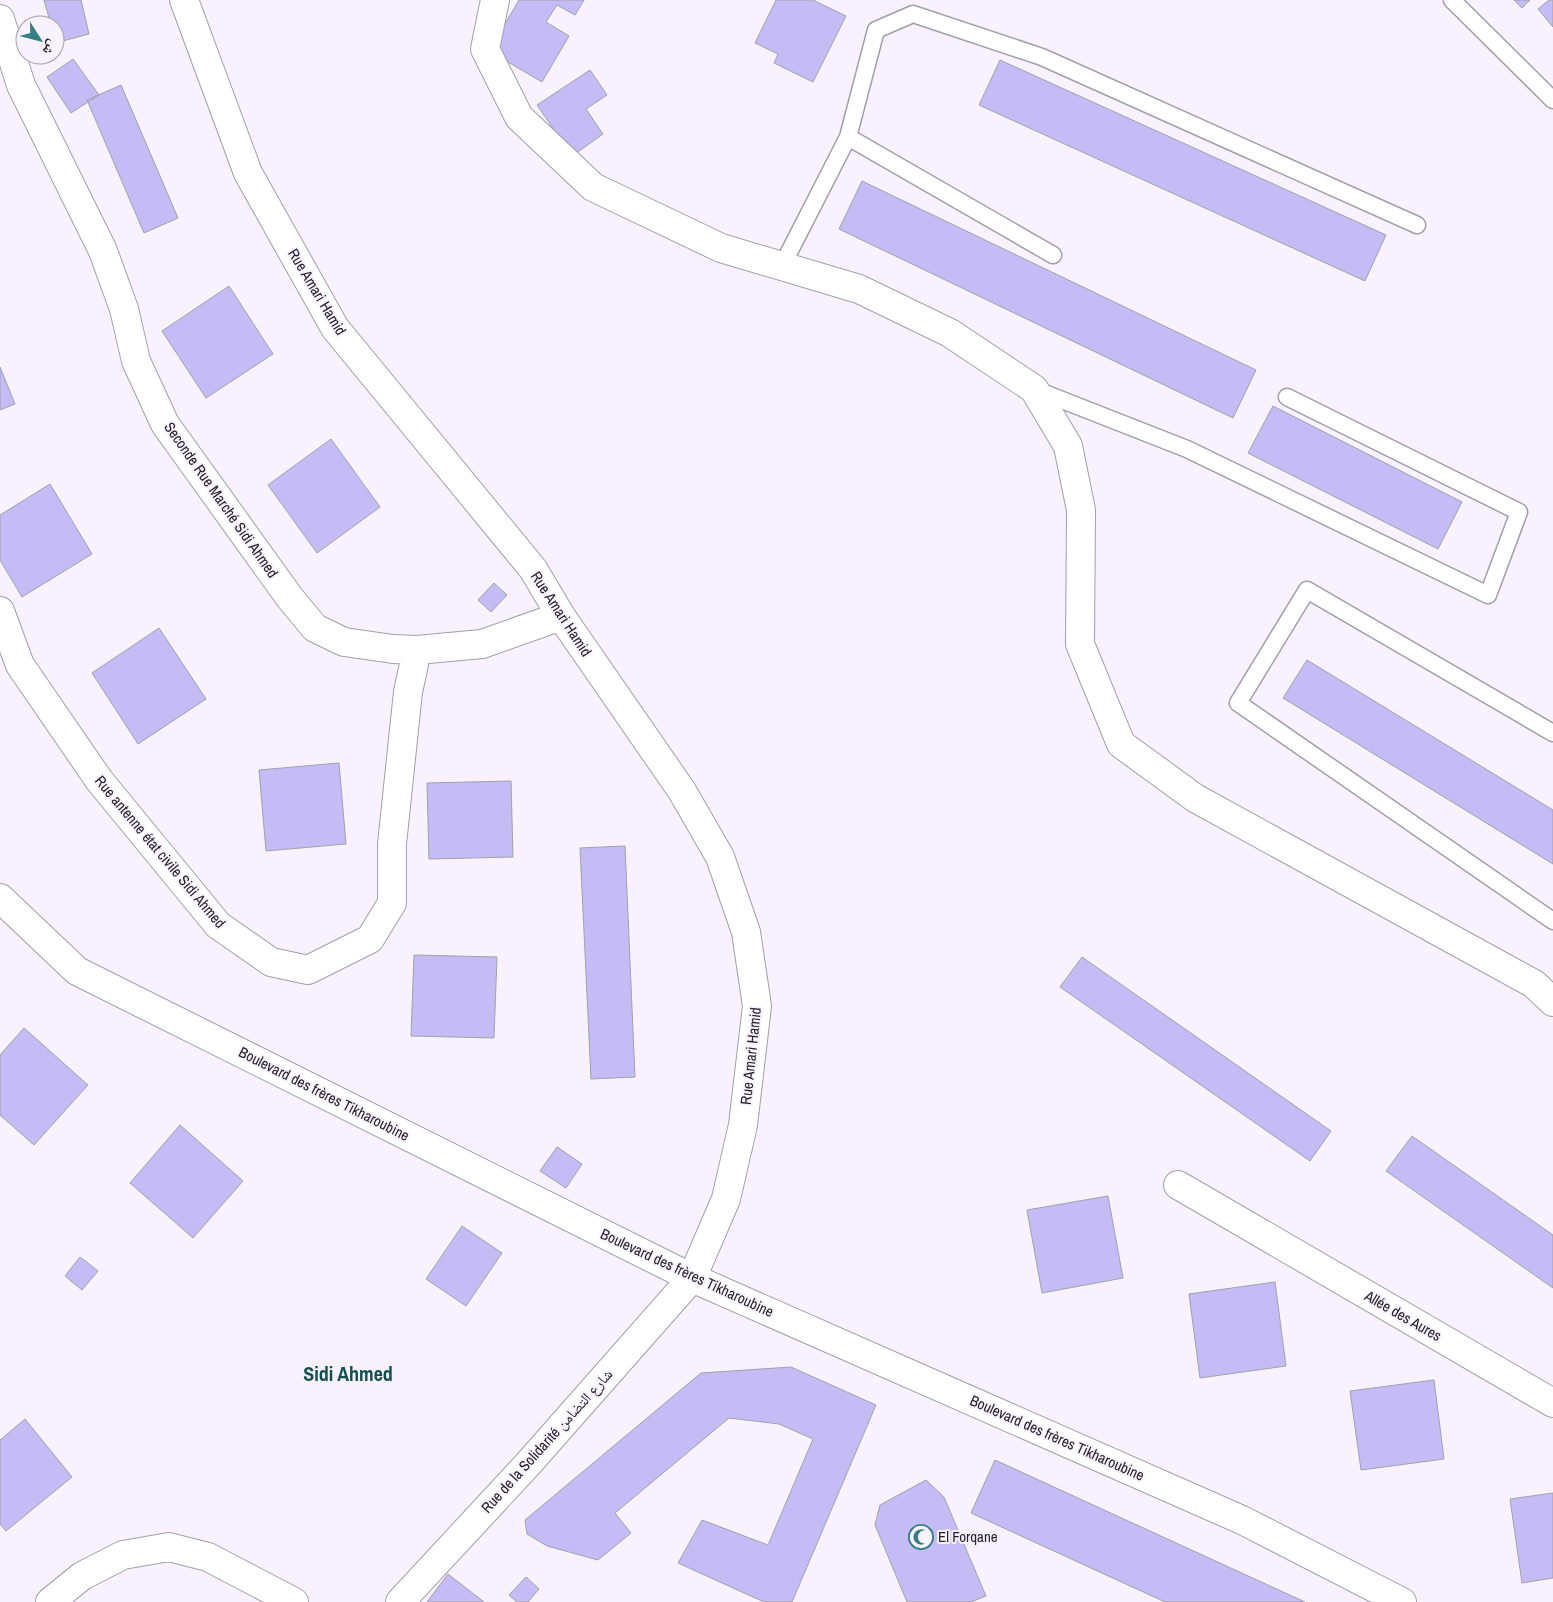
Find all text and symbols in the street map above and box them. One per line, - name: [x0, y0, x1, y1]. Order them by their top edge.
- north arrow: [15, 15, 65, 65]
- text: ش: [39, 36, 62, 59]
- street label: Rue Amari Hamid: [283, 244, 352, 339]
- street label: Seconde Rue Marché Sidi Ahmed: [159, 418, 283, 582]
- street label: Rue Amari Hamid: [526, 567, 597, 660]
- street label: Rue antenne état civile Sidi Ahmed: [90, 771, 231, 933]
- street label: Rue Amari Hamid: [735, 1006, 766, 1106]
- street label: Boulevard des frères Tikharoubine: [235, 1041, 413, 1146]
- street label: Boulevard des frères Tikharoubine: [597, 1223, 777, 1322]
- street label: Allée des Aures: [1360, 1285, 1446, 1346]
- district label: Sidi Ahmed: [303, 1360, 393, 1387]
- street label: Rue de la Solidarité شارع التضامن: [476, 1364, 617, 1517]
- street label: Boulevard des frères Tikharoubine: [967, 1390, 1148, 1486]
- mosque icon: El Forqane: [908, 1524, 934, 1550]
- place label: El Forqane: [938, 1526, 998, 1547]

